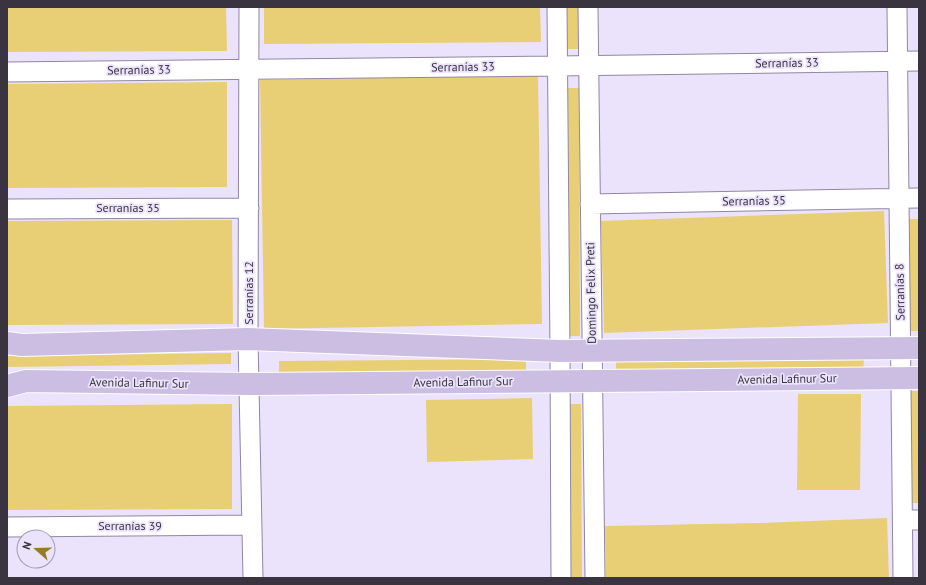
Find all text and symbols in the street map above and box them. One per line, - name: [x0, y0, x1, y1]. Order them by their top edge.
- street label: Serranías 33: [755, 54, 819, 71]
- street label: Serranías 33: [431, 58, 495, 75]
- street label: Serranías 33: [107, 61, 171, 78]
- street label: Serranías 35: [722, 192, 786, 209]
- street label: Serranías 35: [96, 200, 160, 215]
- street label: Domingo Felix Preti: [582, 242, 599, 344]
- street label: Serranías 12: [241, 261, 256, 325]
- street label: Serranías 8: [892, 263, 907, 321]
- street label: Avenida Lafinur Sur: [737, 370, 837, 387]
- street label: Avenida Lafinur Sur: [413, 373, 513, 390]
- street label: Avenida Lafinur Sur: [89, 374, 189, 391]
- street label: Serranías 39: [98, 518, 162, 533]
- north arrow: [16, 529, 56, 569]
- text: N: [19, 540, 34, 551]

